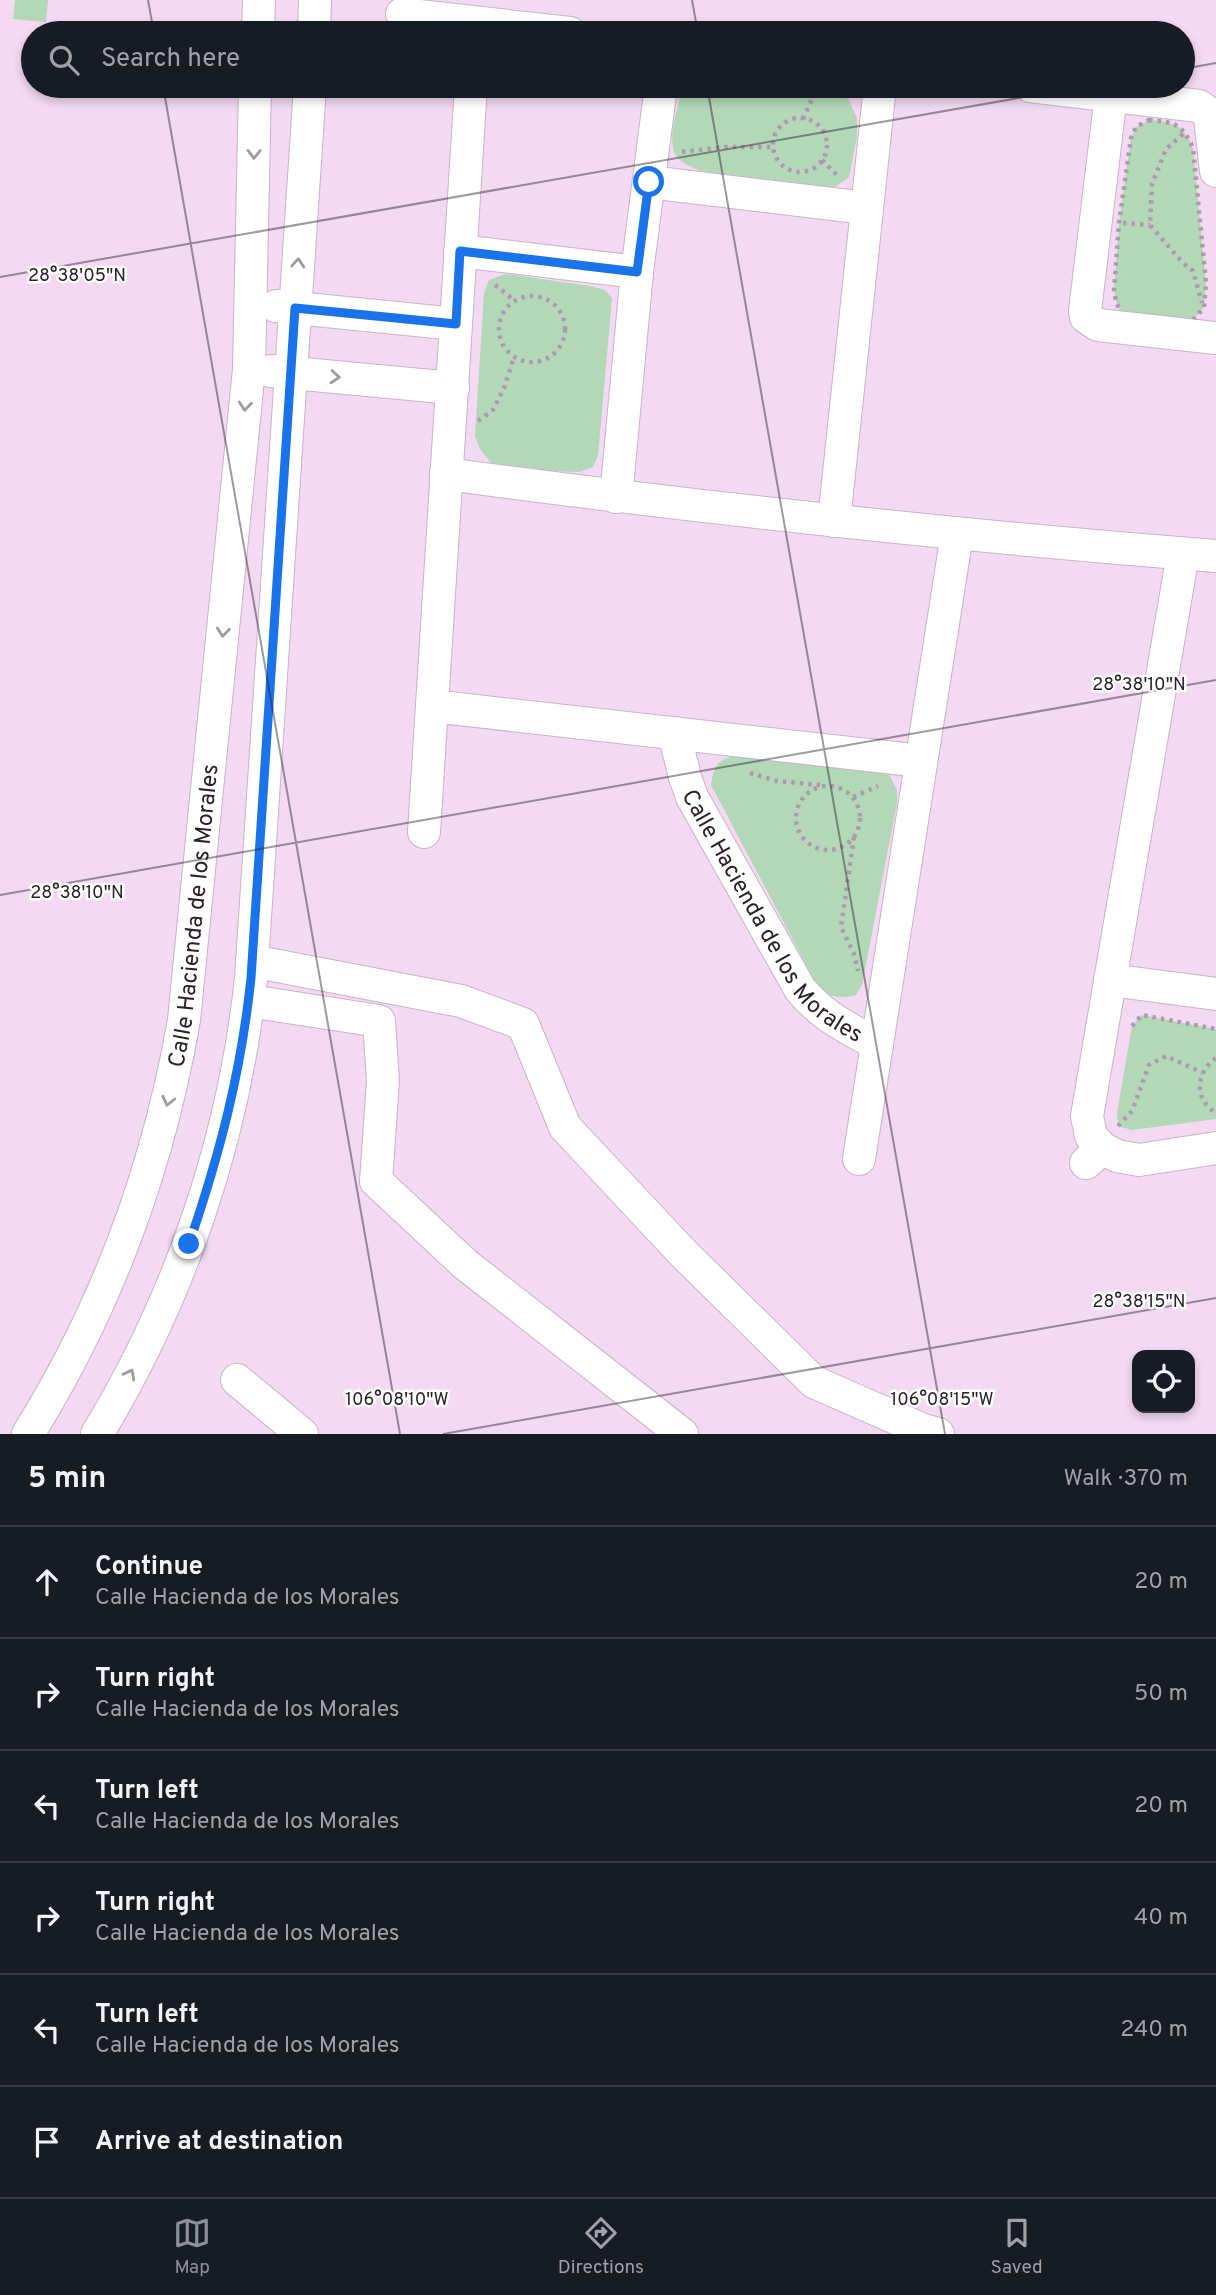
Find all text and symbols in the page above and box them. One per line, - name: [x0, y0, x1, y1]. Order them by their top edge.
- search box: [21, 21, 1195, 98]
- icon: search: [45, 41, 83, 79]
- text: Search here: [101, 43, 240, 76]
- one-way arrow: [246, 149, 261, 160]
- route start: [633, 166, 664, 197]
- one-way arrow: [291, 257, 306, 268]
- text: 28°38'05"N: [28, 265, 126, 288]
- one-way arrow: [330, 369, 341, 384]
- one-way arrow: [238, 400, 253, 412]
- one-way arrow: [216, 627, 231, 638]
- text: 28°38'10"N: [1092, 674, 1186, 697]
- street label: Calle Hacienda de los Morales: [163, 763, 226, 1070]
- street label: Calle Hacienda de los Morales: [674, 785, 867, 1050]
- text: 28°38'10"N: [30, 882, 124, 905]
- one-way arrow: [162, 1095, 177, 1107]
- route end: [173, 1228, 204, 1259]
- text: 28°38'15"N: [1093, 1291, 1185, 1314]
- map controls: [1132, 1350, 1195, 1413]
- button: locate: [1132, 1350, 1195, 1413]
- one-way arrow: [122, 1369, 135, 1382]
- text: 106°08'10"W: [345, 1389, 449, 1412]
- text: 106°08'15"W: [890, 1389, 994, 1412]
- text: 5 min: [28, 1461, 106, 1498]
- text: Walk · 370 m: [1064, 1465, 1188, 1494]
- text: Continue: [95, 1551, 203, 1584]
- icon: ahead: [28, 1563, 66, 1601]
- text: 20 m: [1134, 1568, 1188, 1597]
- text: Calle Hacienda de los Morales: [95, 1584, 400, 1613]
- text: Turn right: [95, 1663, 215, 1696]
- icon: right: [28, 1675, 66, 1713]
- text: 50 m: [1134, 1680, 1188, 1709]
- text: Calle Hacienda de los Morales: [95, 1696, 400, 1725]
- text: Turn left: [95, 1775, 199, 1808]
- icon: left: [28, 1787, 66, 1825]
- text: 20 m: [1134, 1792, 1188, 1821]
- text: Calle Hacienda de los Morales: [95, 1808, 400, 1837]
- text: Turn right: [95, 1887, 215, 1920]
- icon: right: [28, 1899, 66, 1937]
- text: 40 m: [1134, 1904, 1188, 1933]
- text: Calle Hacienda de los Morales: [95, 1920, 400, 1949]
- text: Turn left: [95, 1999, 199, 2032]
- icon: left: [28, 2011, 66, 2049]
- text: 240 m: [1120, 2016, 1188, 2045]
- text: Calle Hacienda de los Morales: [95, 2032, 400, 2061]
- icon: arrive: [28, 2123, 66, 2161]
- text: Arrive at destination: [95, 2126, 343, 2159]
- tab: Map: [173, 2214, 211, 2280]
- tab: Directions: [558, 2214, 644, 2280]
- tab: Saved: [991, 2214, 1043, 2280]

